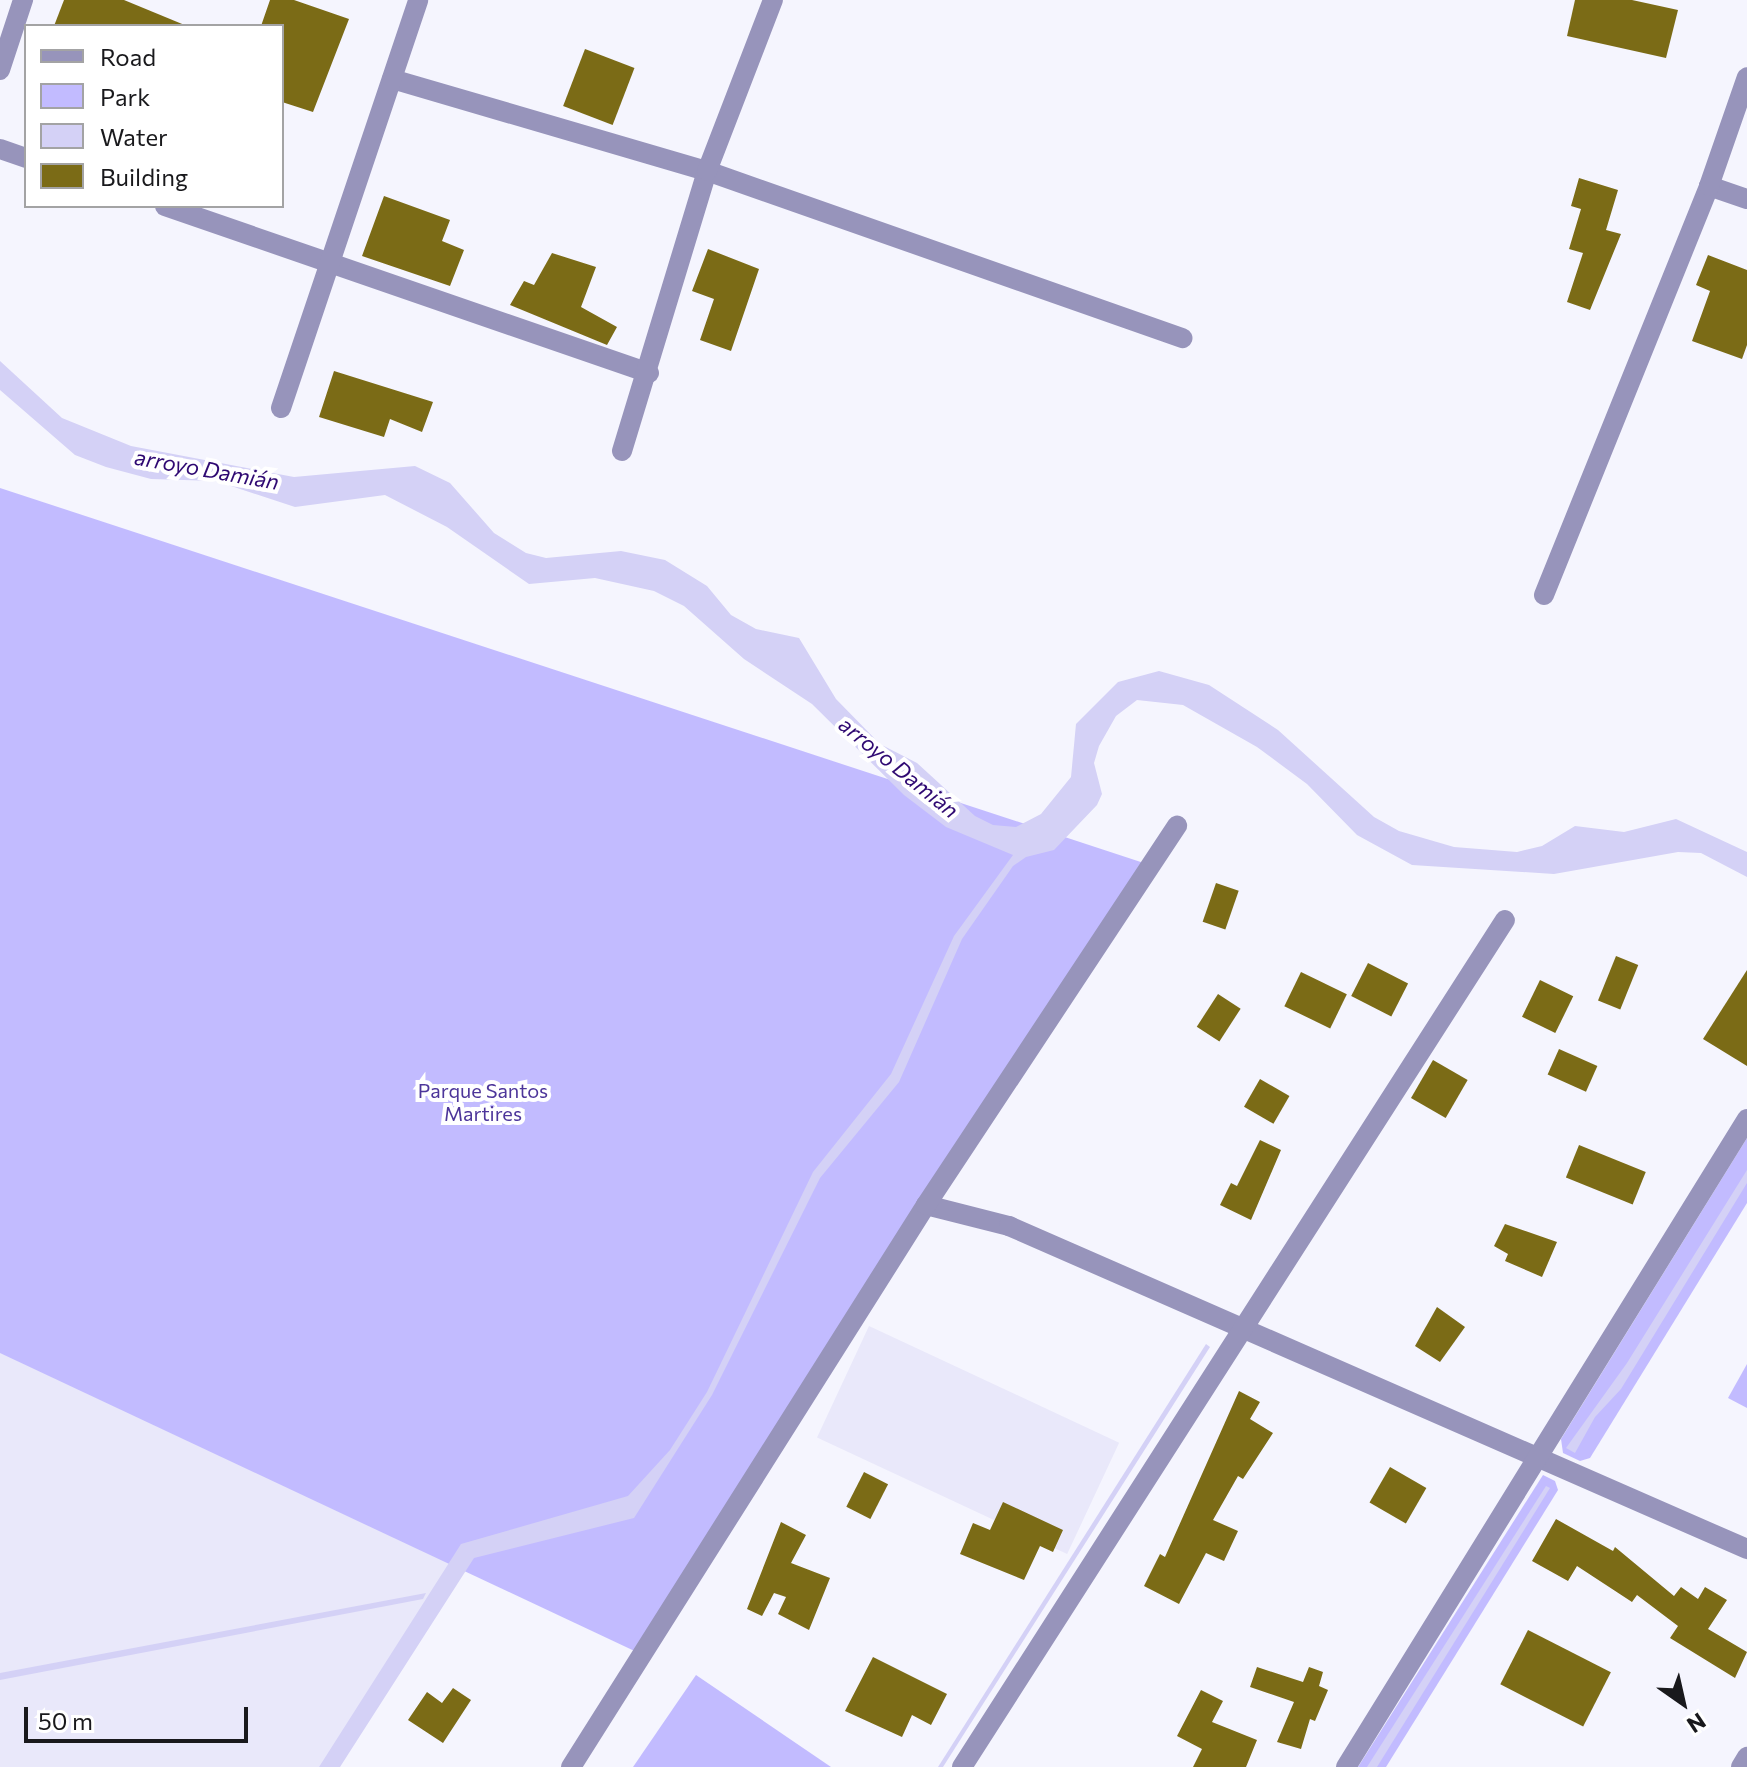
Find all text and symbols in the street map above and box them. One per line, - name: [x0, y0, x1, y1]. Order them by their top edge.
- legend: [24, 24, 284, 208]
- text: Road: [100, 42, 156, 71]
- text: Park: [100, 82, 150, 111]
- text: Water: [100, 122, 168, 151]
- text: Building: [100, 162, 188, 191]
- water label: arroyo Damián: [133, 443, 281, 495]
- water label: arroyo Damián: [834, 711, 964, 823]
- park label: Parque Santos Martires: [418, 1079, 548, 1126]
- north arrow: [1643, 1663, 1723, 1743]
- scale bar: [28, 1691, 252, 1741]
- text: 50 m: [38, 1706, 93, 1735]
- text: N: [1682, 1708, 1711, 1739]

